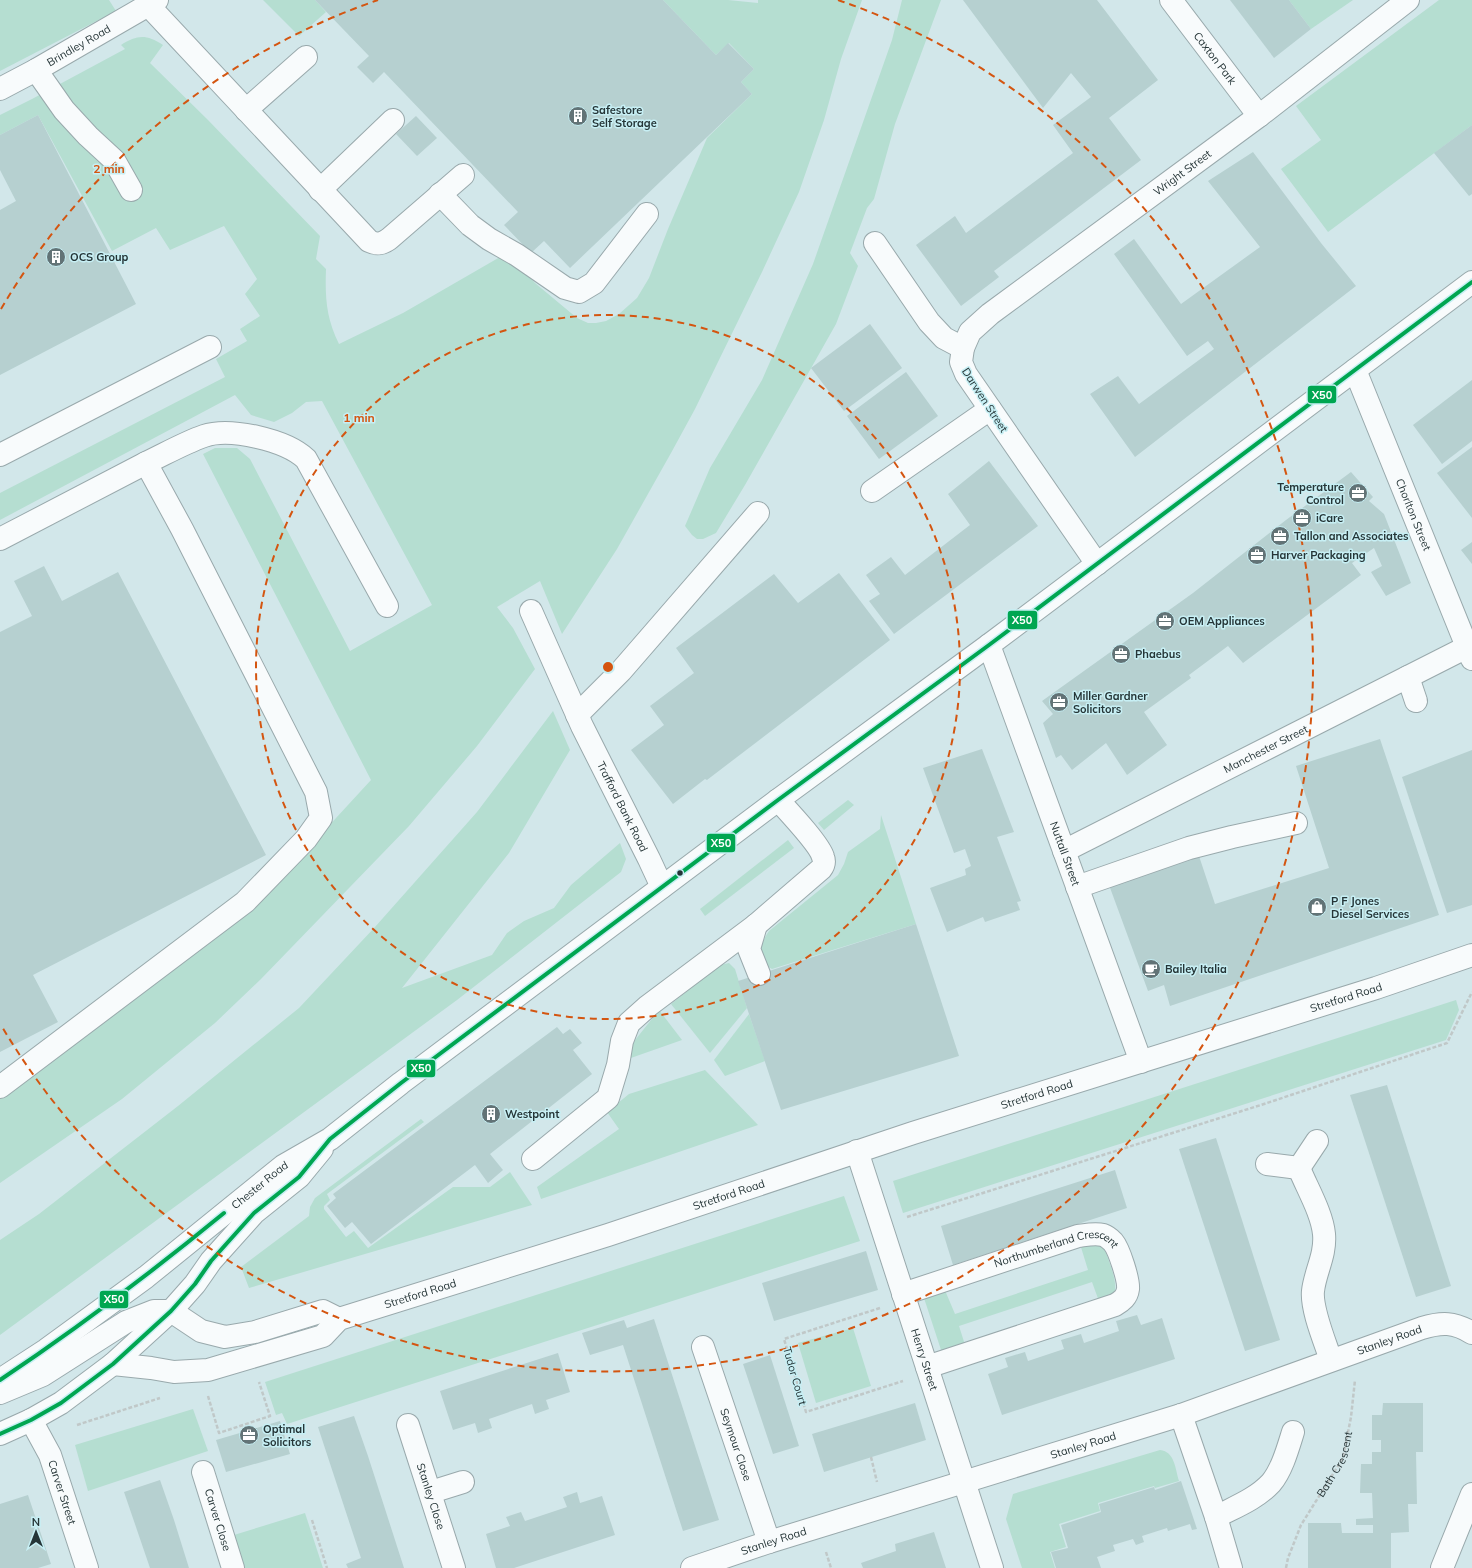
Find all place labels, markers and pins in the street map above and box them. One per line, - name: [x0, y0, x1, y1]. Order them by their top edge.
- place label: Safestore Self Storage: [592, 103, 657, 130]
- building icon: Safestore Self Storage: [567, 105, 589, 127]
- building icon: OCS Group: [45, 246, 67, 268]
- place label: OCS Group: [70, 250, 129, 264]
- place label: Temperature Control: [1277, 480, 1344, 507]
- office icon: Temperature Control: [1347, 482, 1369, 504]
- office icon: iCare: [1291, 507, 1313, 529]
- place label: iCare: [1316, 511, 1343, 525]
- office icon: Tallon and Associates: [1269, 525, 1291, 547]
- place label: Tallon and Associates: [1294, 529, 1409, 543]
- office icon: Harver Packaging: [1246, 544, 1268, 566]
- place label: Harver Packaging: [1271, 548, 1366, 562]
- office icon: OEM Appliances: [1154, 610, 1176, 632]
- place label: OEM Appliances: [1179, 614, 1265, 628]
- office icon: Phaebus: [1110, 643, 1132, 665]
- place label: Phaebus: [1135, 647, 1181, 661]
- centre of rings: [601, 660, 615, 674]
- place label: Miller Gardner Solicitors: [1073, 689, 1148, 716]
- office icon: Miller Gardner Solicitors: [1048, 691, 1070, 713]
- unlabelled marker: [675, 868, 685, 878]
- place label: P F Jones Diesel Services: [1331, 894, 1410, 921]
- shop icon: P F Jones Diesel Services: [1306, 896, 1328, 918]
- cafe icon: Bailey Italia: [1140, 958, 1162, 980]
- place label: Bailey Italia: [1165, 962, 1227, 976]
- building icon: Westpoint: [480, 1103, 502, 1125]
- place label: Westpoint: [505, 1107, 559, 1121]
- place label: Optimal Solicitors: [263, 1422, 312, 1449]
- office icon: Optimal Solicitors: [238, 1424, 260, 1446]

